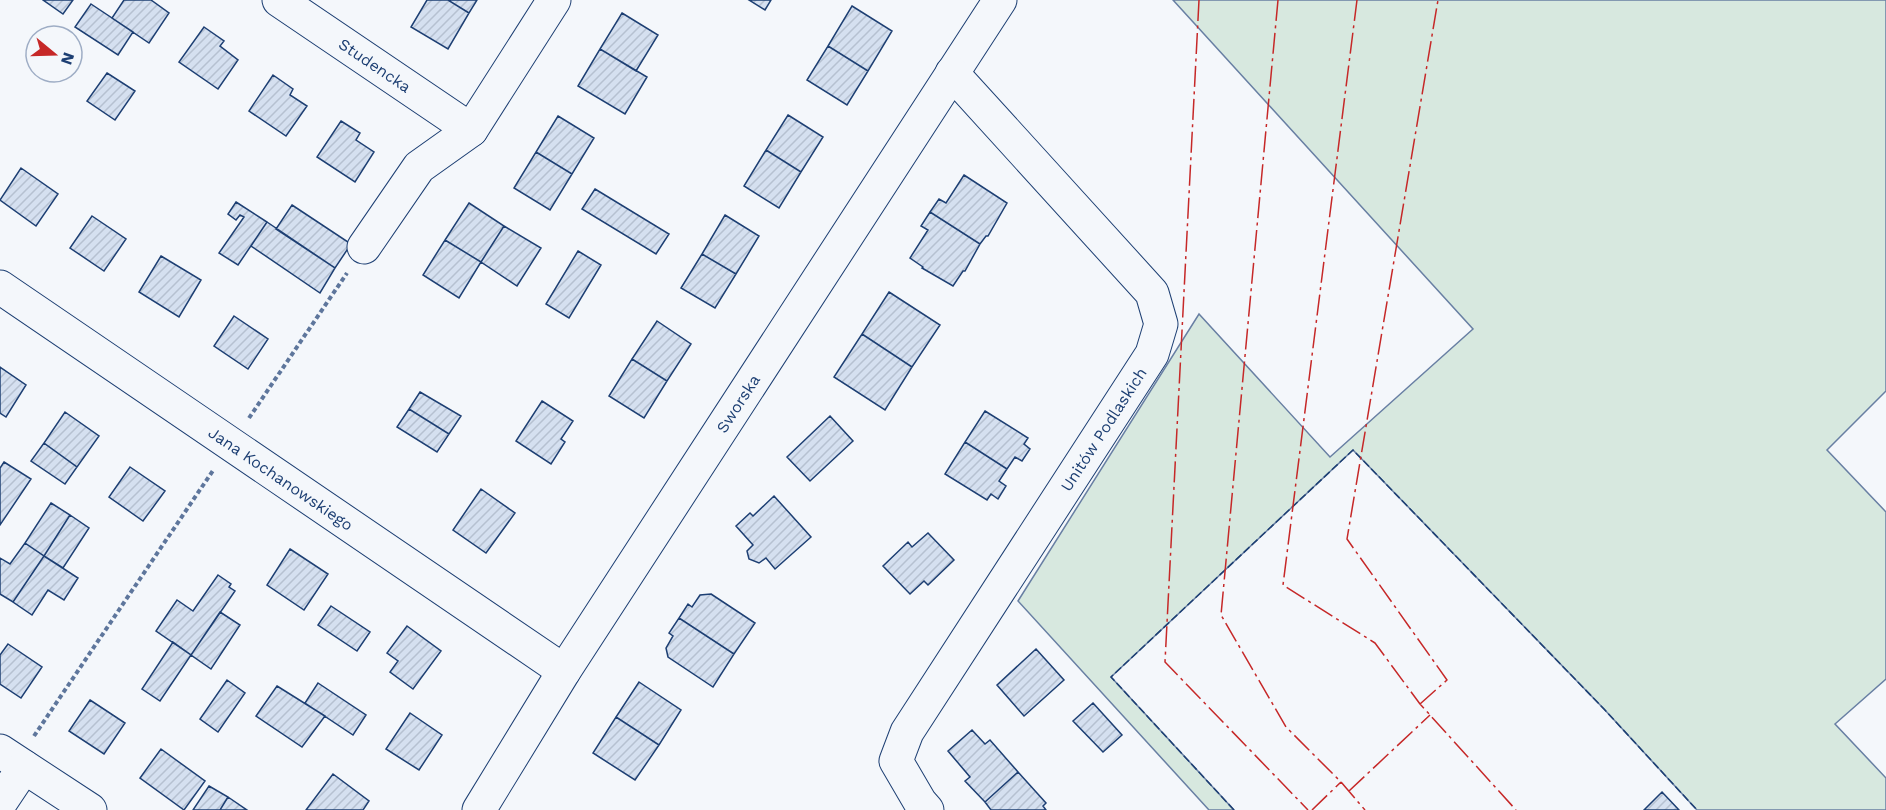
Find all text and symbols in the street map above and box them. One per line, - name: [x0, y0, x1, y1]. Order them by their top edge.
- north arrow: [24, 24, 84, 84]
- street label: Studencka: [335, 34, 415, 96]
- text: N: [57, 50, 79, 67]
- street label: Unitów Podlaskich: [1056, 364, 1150, 495]
- street label: Sworska: [712, 371, 764, 436]
- street label: Jana Kochanowskiego: [205, 422, 357, 534]

